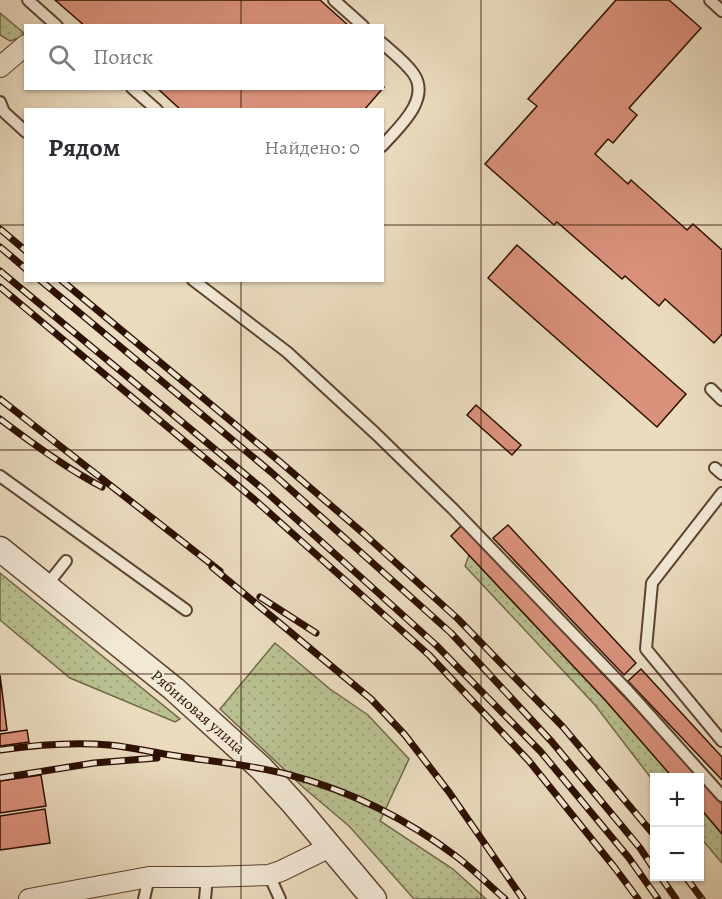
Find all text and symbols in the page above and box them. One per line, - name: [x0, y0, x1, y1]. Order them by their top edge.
- search box: [24, 24, 384, 90]
- icon: search: [45, 41, 78, 74]
- text: Поиск: [93, 42, 153, 72]
- text: Рядом: [48, 130, 120, 165]
- text: Найдено: 0: [264, 134, 360, 161]
- street label: Рябиновая улица: [146, 665, 250, 760]
- map controls: [650, 773, 704, 881]
- button: +: [650, 773, 704, 827]
- button: −: [650, 827, 704, 881]

